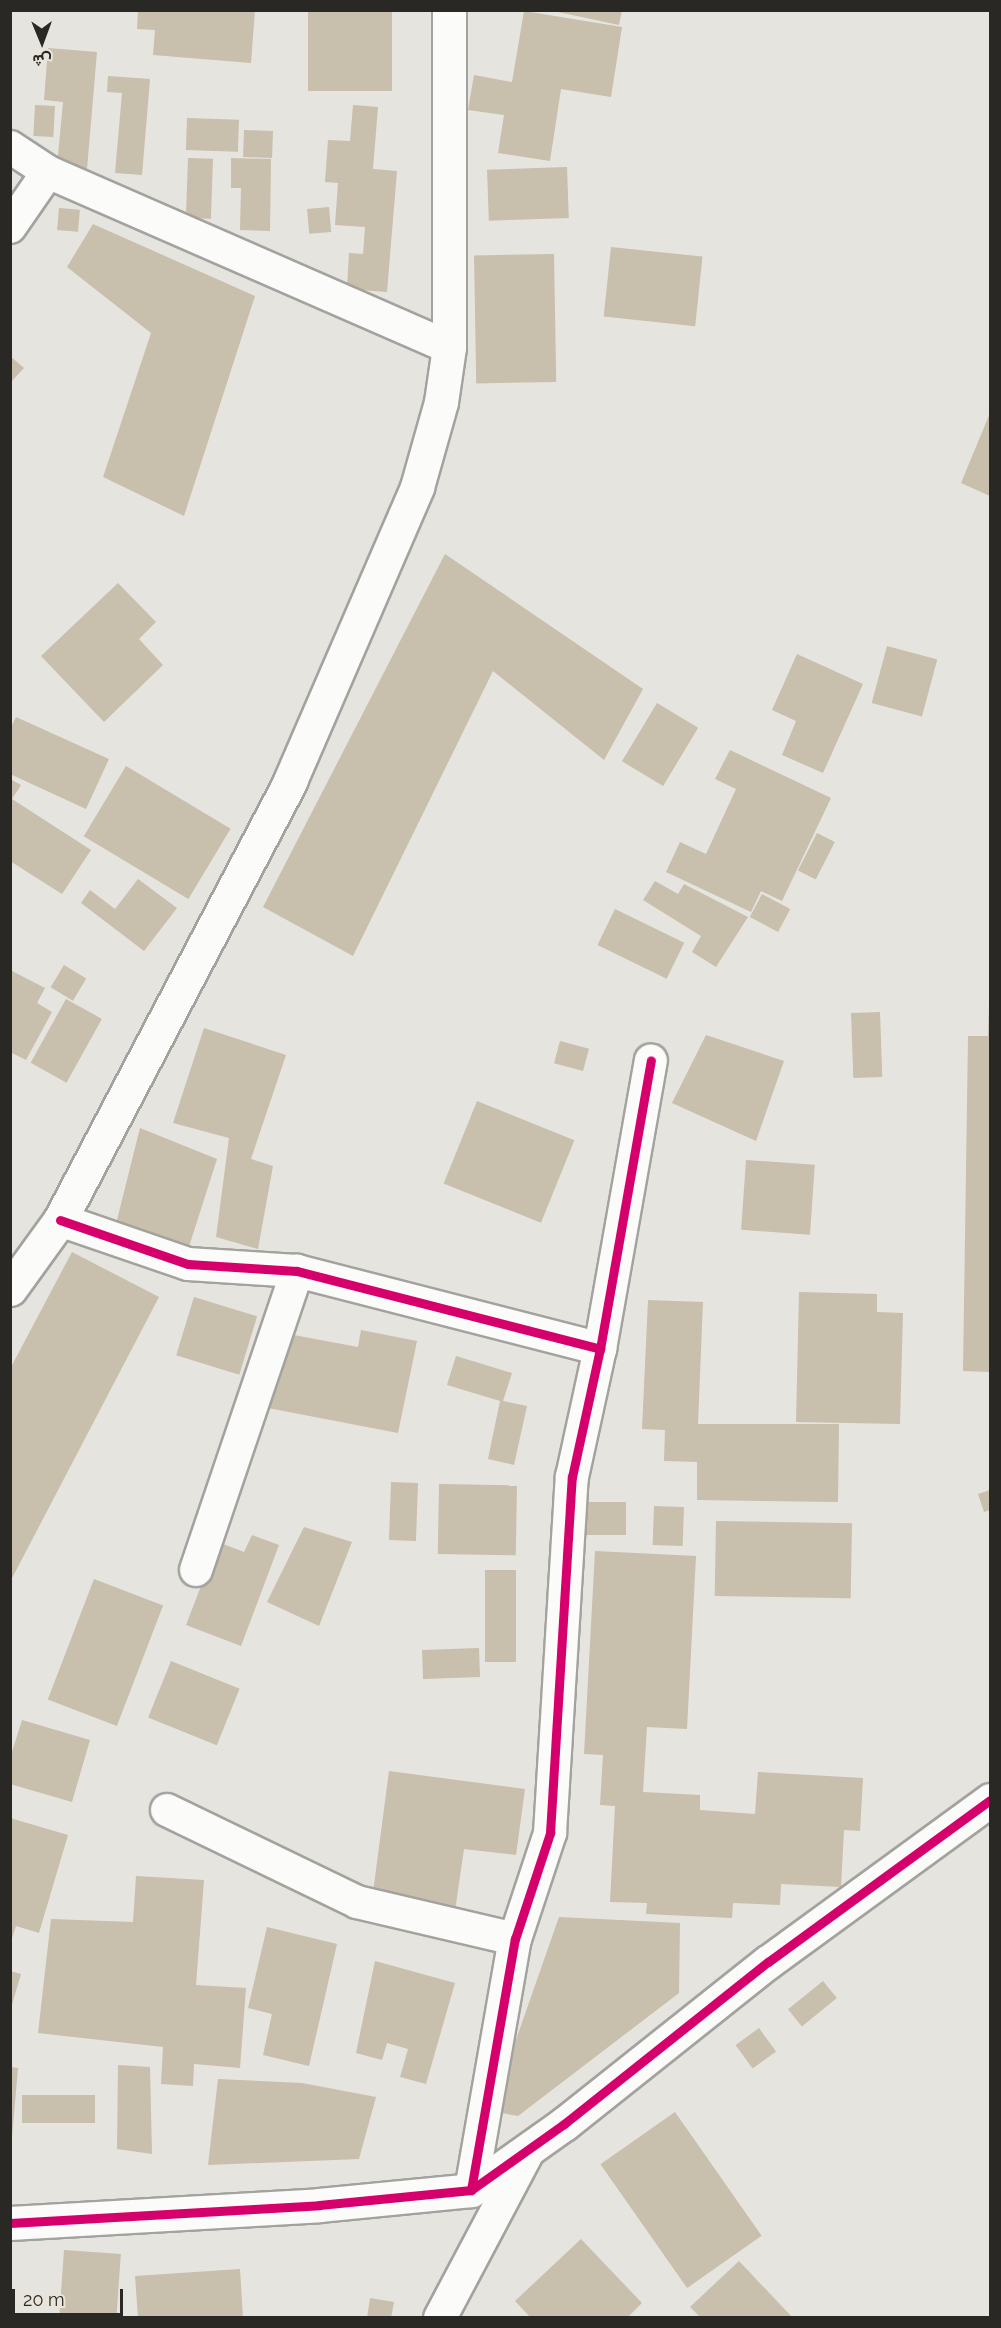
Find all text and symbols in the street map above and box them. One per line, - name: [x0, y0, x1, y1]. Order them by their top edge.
- north arrow: [12, 12, 72, 72]
- text: ش: [33, 51, 52, 70]
- scale bar: [15, 2277, 126, 2315]
- text: 20 m: [23, 2289, 65, 2310]

